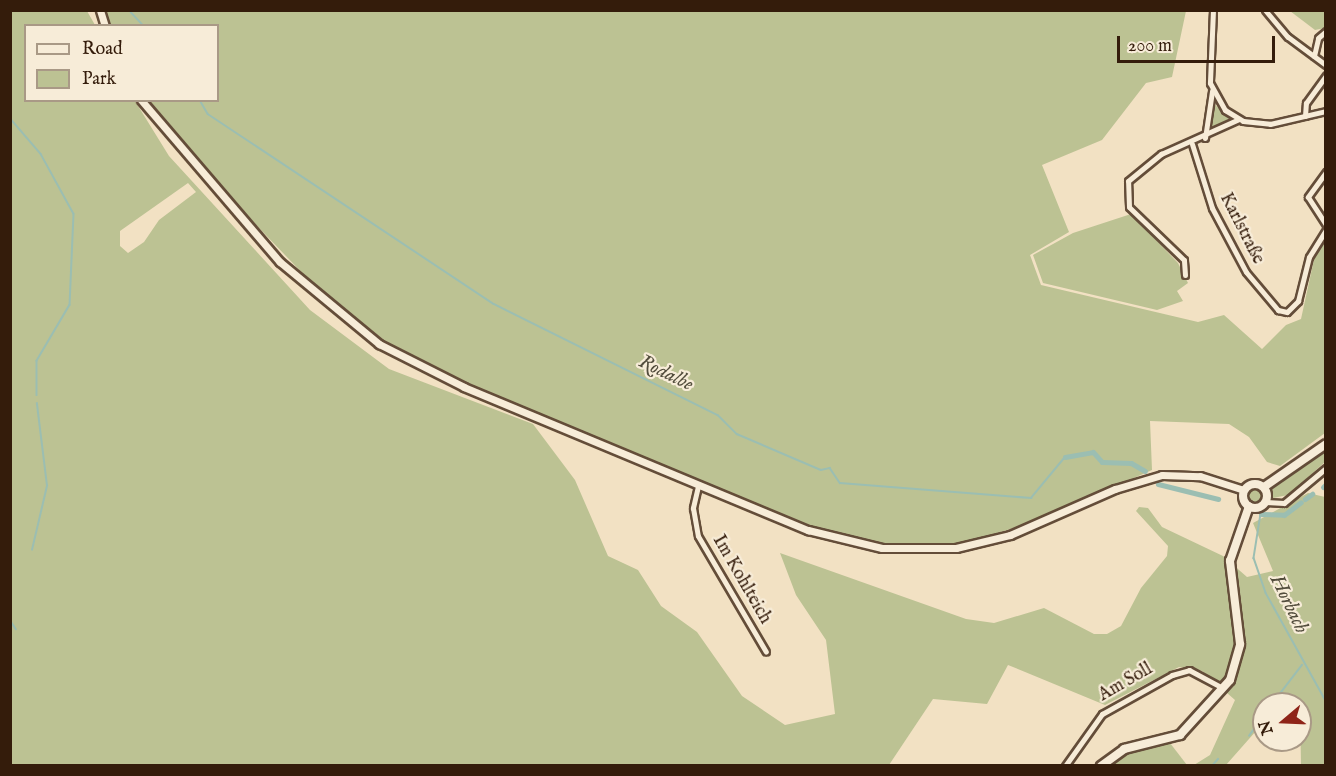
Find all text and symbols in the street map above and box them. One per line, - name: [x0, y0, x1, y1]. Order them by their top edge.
- legend: [24, 24, 219, 102]
- scale bar: [1120, 24, 1278, 62]
- text: 200 m: [1128, 35, 1172, 58]
- text: Road: [82, 38, 123, 61]
- text: Park: [82, 68, 116, 91]
- street label: Karlstraße: [1214, 190, 1268, 268]
- water label: Rodalbe: [635, 350, 697, 396]
- street label: Im Kohlteich: [707, 532, 775, 628]
- water label: Horbach: [1265, 571, 1313, 637]
- street label: Am Soll: [1095, 659, 1157, 707]
- north arrow: [1252, 692, 1312, 752]
- text: N: [1255, 717, 1279, 737]

